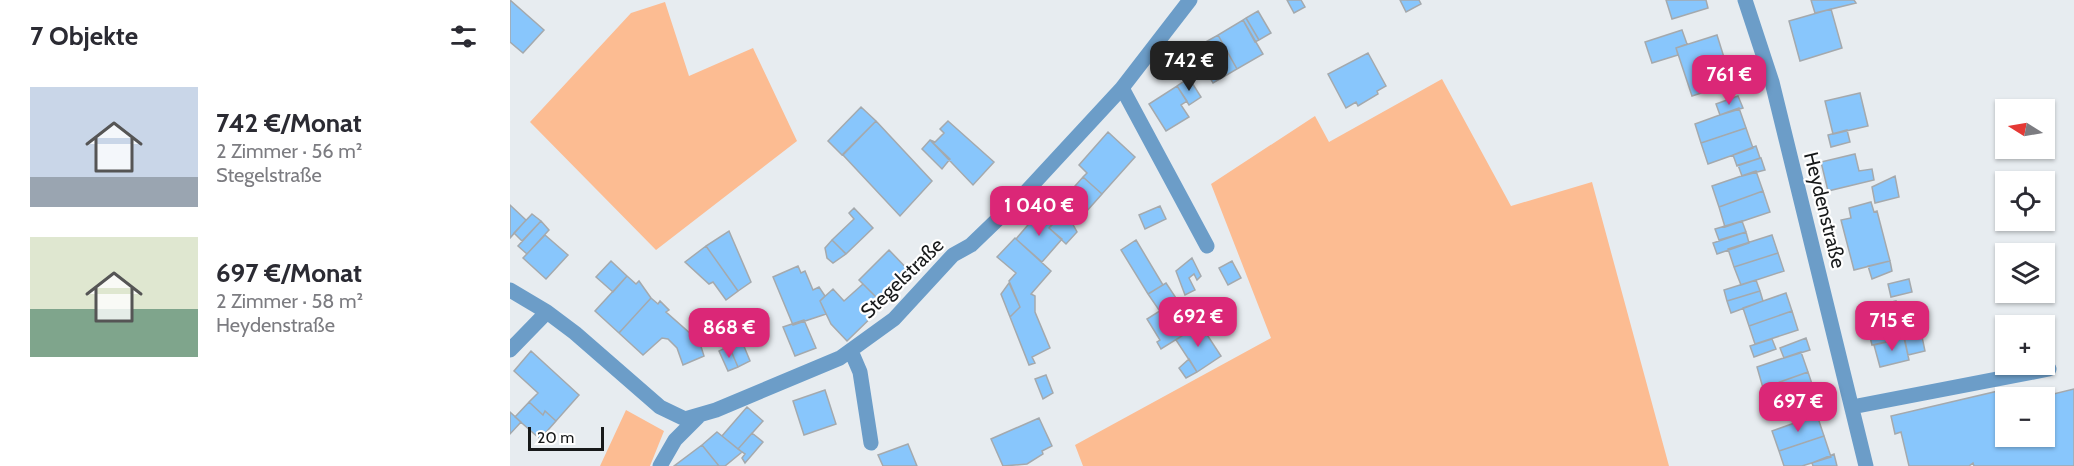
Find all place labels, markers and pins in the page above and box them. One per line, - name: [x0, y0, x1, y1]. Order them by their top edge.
- pin: 742 €: [1147, 41, 1231, 92]
- pin: 761 €: [1687, 55, 1771, 106]
- pin: 1 040 €: [984, 186, 1094, 237]
- pin: 692 €: [1156, 297, 1240, 348]
- pin: 715 €: [1850, 301, 1934, 352]
- pin: 868 €: [687, 308, 771, 359]
- pin: 697 €: [1756, 382, 1840, 433]

